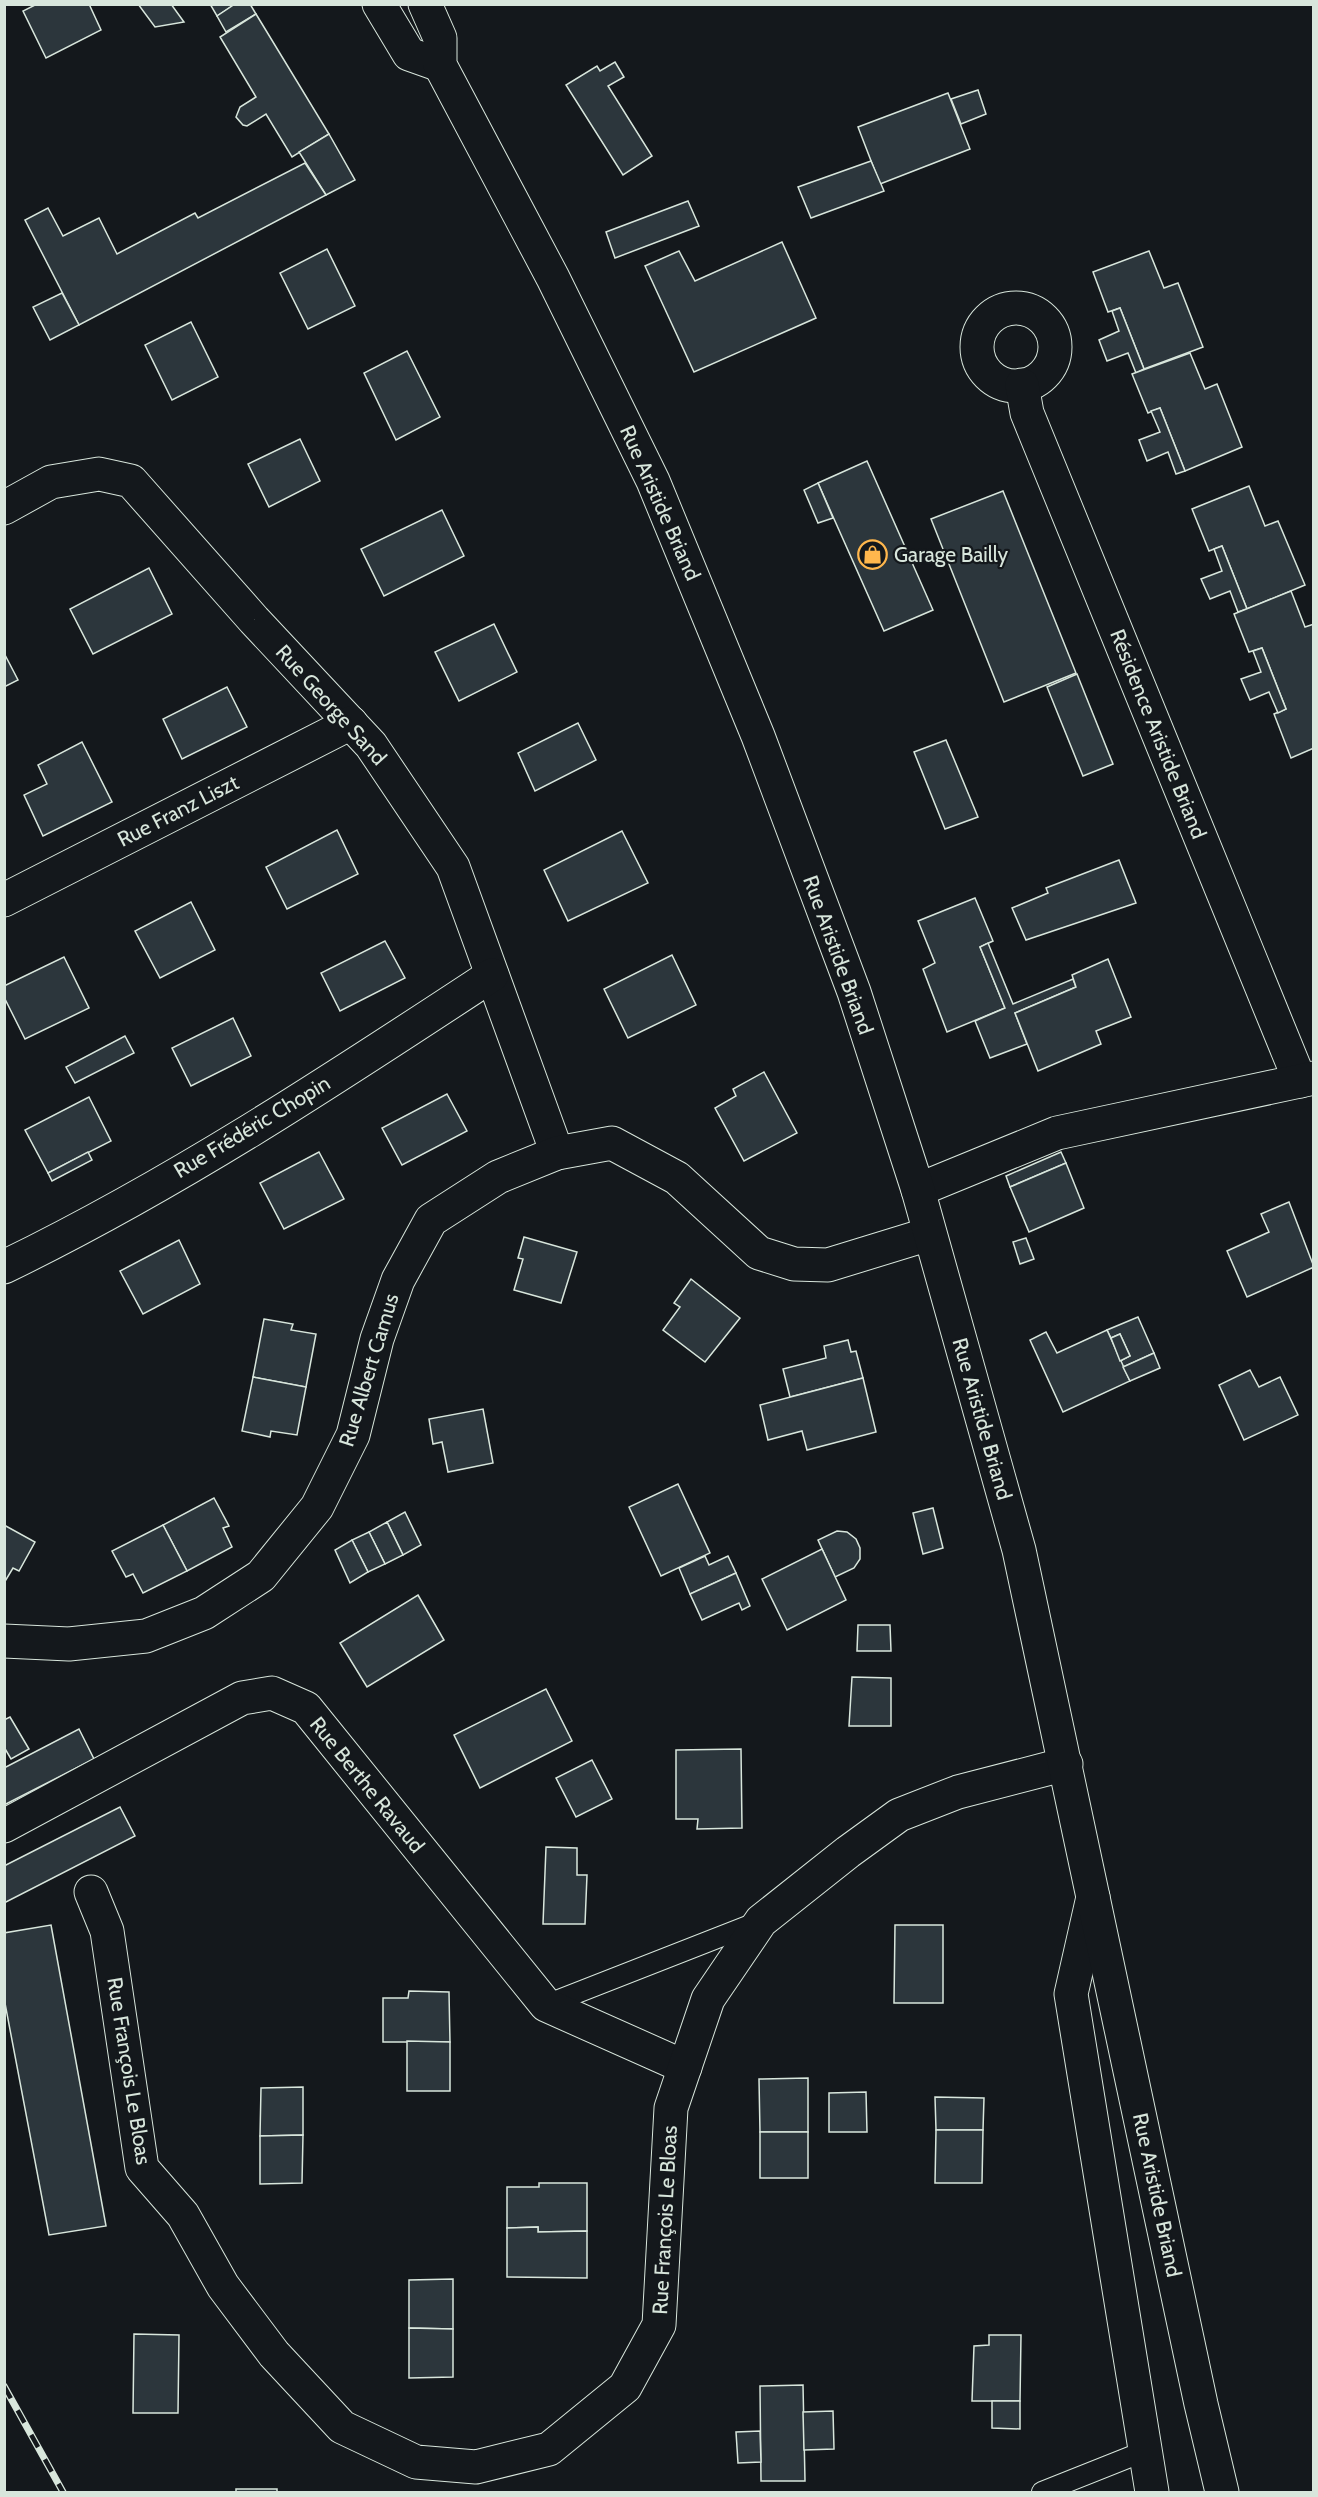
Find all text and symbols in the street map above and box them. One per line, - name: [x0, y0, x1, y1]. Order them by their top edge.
- street label: Rue Aristide Briand: [615, 421, 706, 584]
- shop icon: Garage Bailly: [857, 539, 889, 571]
- place label: Garage Bailly: [894, 542, 1009, 567]
- street label: Résidence Aristide Briand: [1105, 626, 1212, 842]
- street label: Rue George Sand: [271, 639, 392, 770]
- street label: Rue Franz Liszt: [113, 769, 242, 852]
- street label: Rue Aristide Briand: [798, 872, 879, 1038]
- street label: Rue Frédéric Chopin: [169, 1070, 334, 1183]
- street label: Rue Albert Camus: [333, 1290, 404, 1449]
- street label: Rue Aristide Briand: [947, 1335, 1018, 1503]
- street label: Rue Berthe Ravaud: [305, 1712, 430, 1858]
- street label: Rue François Le Bloas: [102, 1975, 157, 2167]
- street label: Rue Aristide Briand: [1128, 2110, 1187, 2279]
- street label: Rue François Le Bloas: [647, 2124, 682, 2315]

